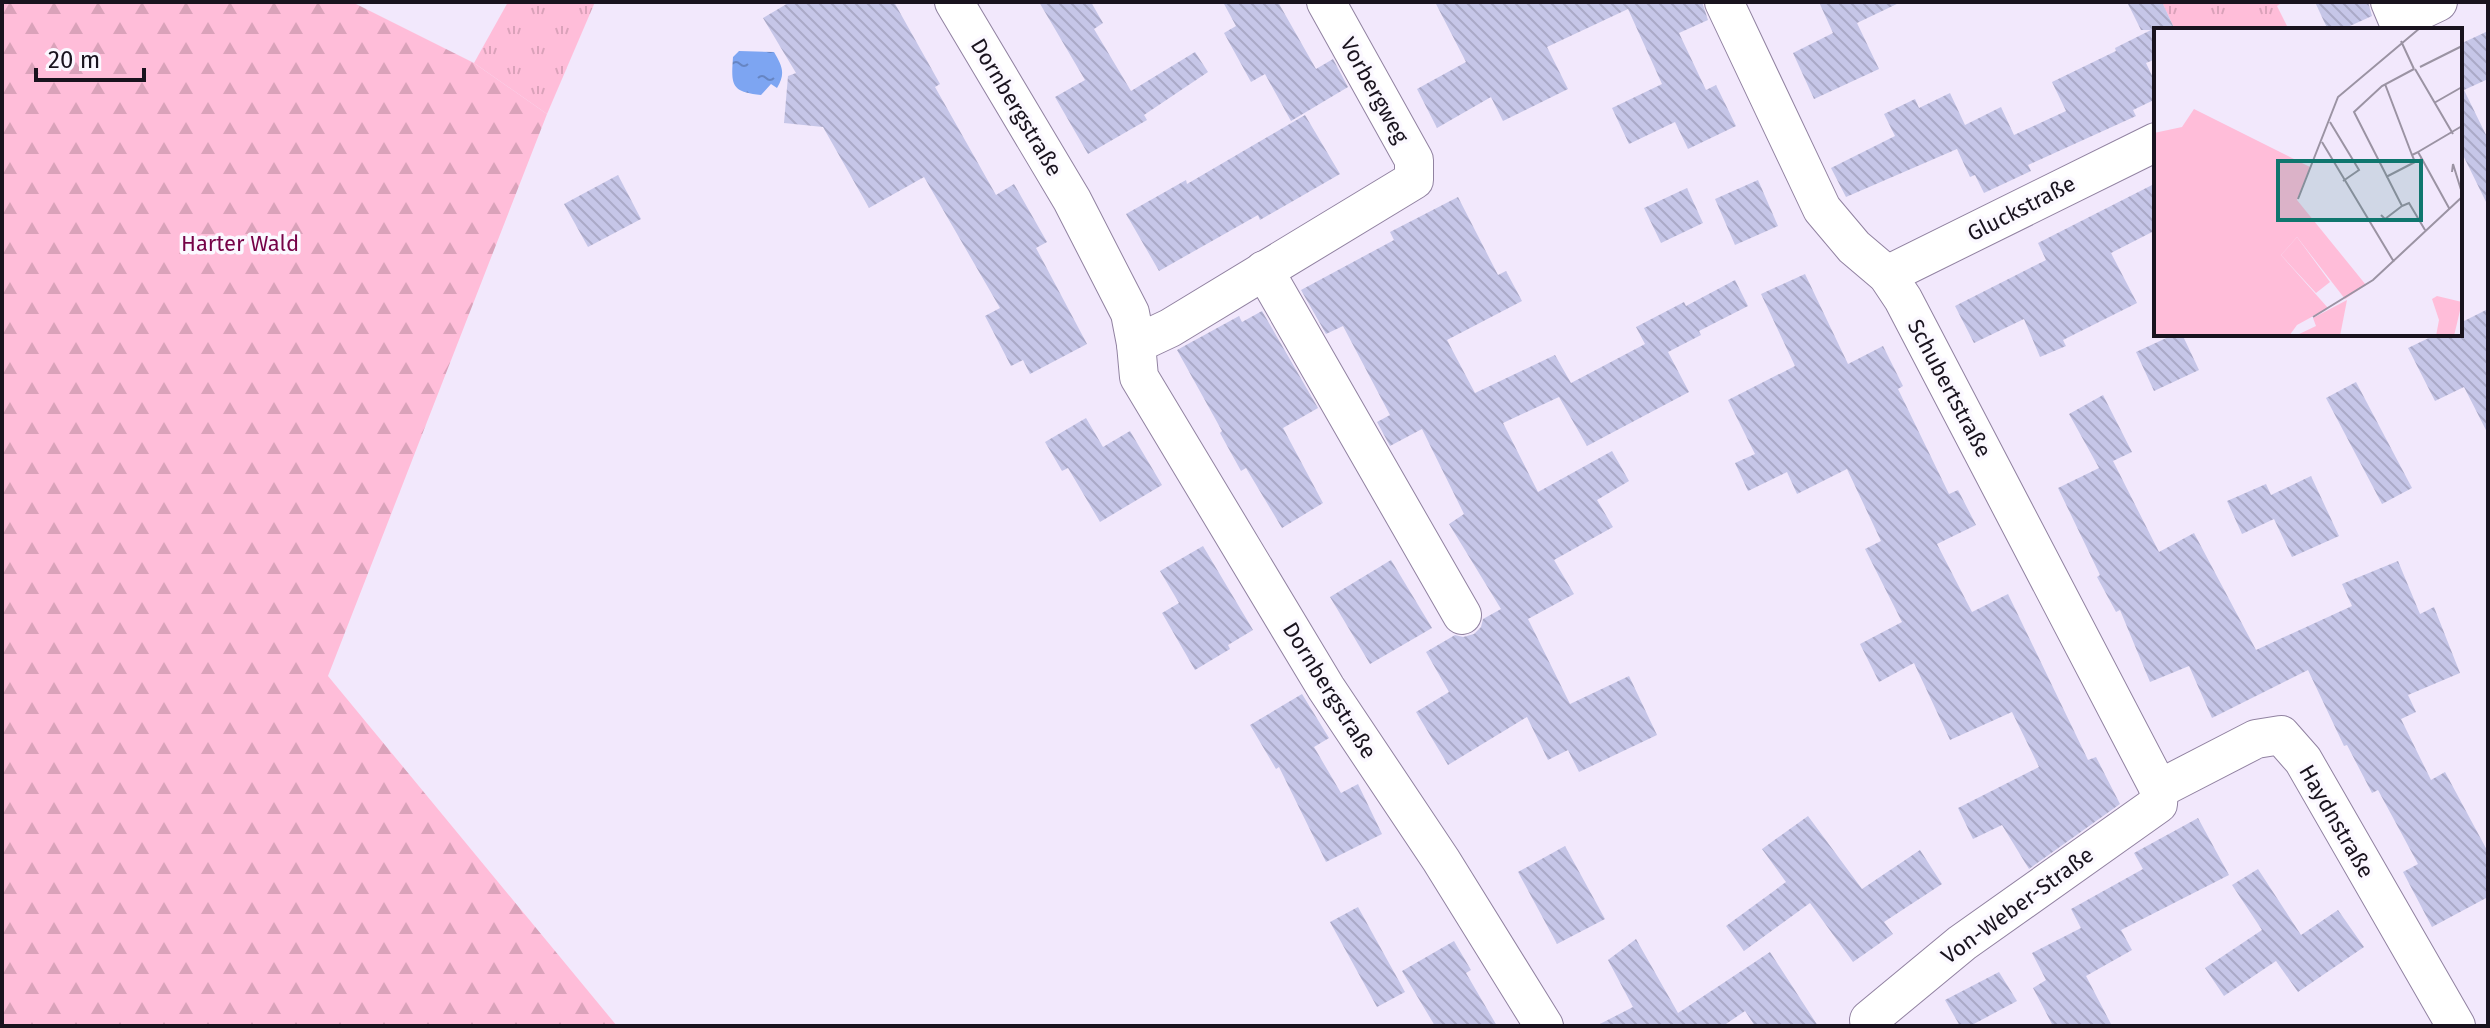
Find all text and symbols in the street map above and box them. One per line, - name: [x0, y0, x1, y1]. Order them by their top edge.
- inset map: [2154, 28, 2462, 336]
- scale bar: [36, 32, 144, 82]
- street label: Vorbergweg: [1334, 33, 1415, 148]
- street label: Dornbergstraße: [965, 34, 1068, 181]
- text: 20 m: [48, 46, 100, 74]
- street label: Gluckstraße: [1963, 170, 2080, 247]
- park label: Harter Wald: [181, 230, 299, 257]
- street label: Schubertstraße: [1902, 315, 1997, 462]
- street label: Dornbergstraße: [1277, 617, 1382, 764]
- street label: Haydnstraße: [2293, 760, 2380, 883]
- street label: Von-Weber-Straße: [1936, 841, 2099, 970]

